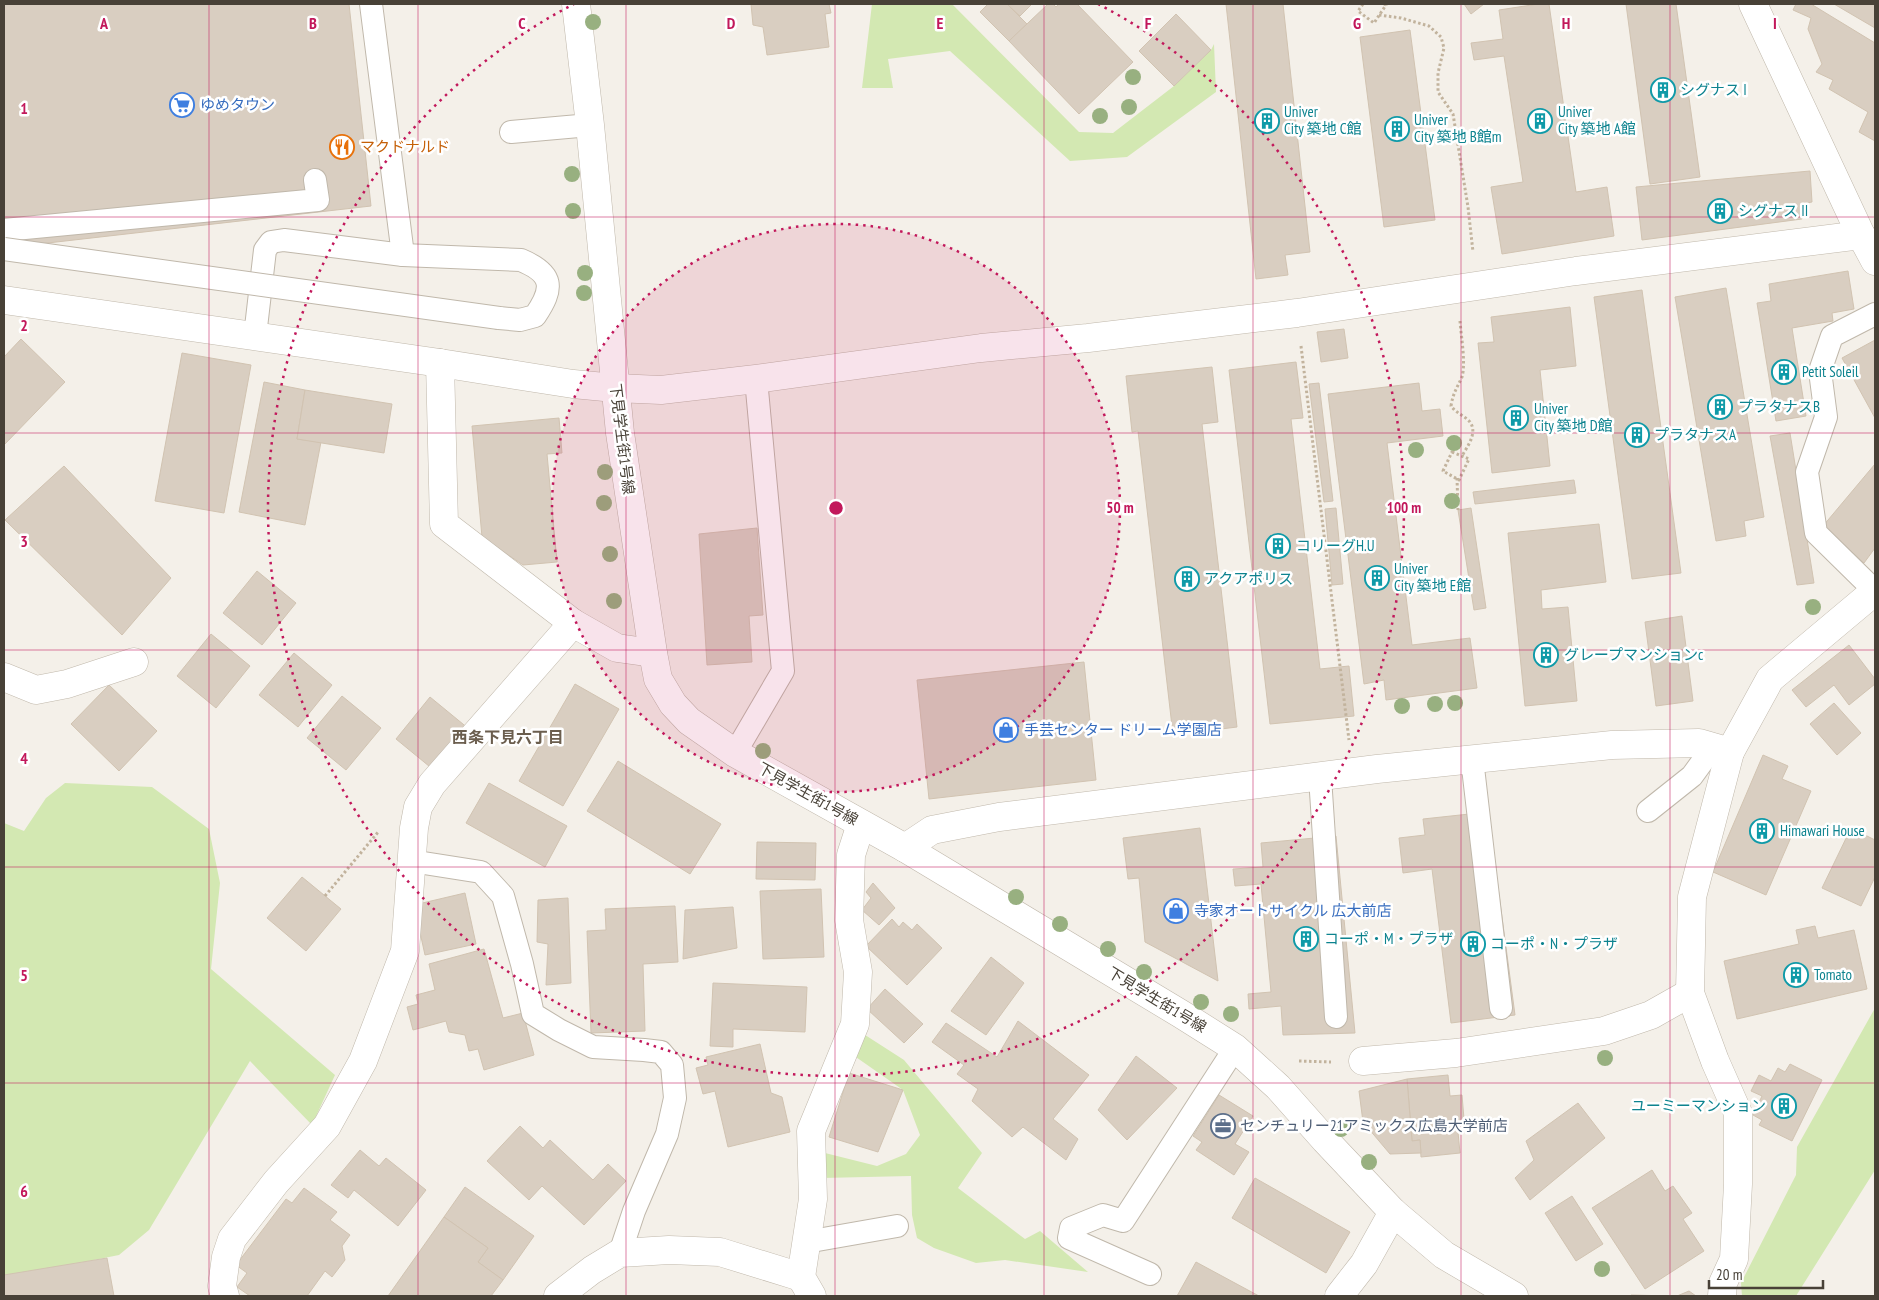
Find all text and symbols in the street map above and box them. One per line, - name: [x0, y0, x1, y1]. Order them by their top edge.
- text: A: [99, 13, 109, 33]
- text: B: [309, 13, 317, 33]
- text: C: [518, 13, 526, 33]
- text: D: [727, 13, 736, 33]
- text: E: [937, 13, 944, 33]
- text: F: [1145, 13, 1152, 33]
- text: G: [1353, 13, 1361, 33]
- text: H: [1562, 13, 1570, 33]
- text: I: [1773, 13, 1777, 33]
- building icon: シグナス I: [1650, 77, 1676, 103]
- place label: シグナス I: [1680, 80, 1747, 99]
- supermarket icon: ゆめタウン: [169, 92, 195, 118]
- place label: ゆめタウン: [200, 95, 275, 114]
- text: 1: [20, 98, 28, 118]
- place label: Univer City 築地 C館: [1284, 102, 1362, 138]
- place label: Univer City 築地 A館: [1558, 102, 1636, 138]
- building icon: Univer City 築地 C館: [1254, 108, 1280, 134]
- building icon: Univer City 築地 A館: [1527, 108, 1553, 134]
- place label: Univer City 築地 B館m: [1414, 110, 1502, 146]
- building icon: Univer City 築地 B館m: [1384, 116, 1410, 142]
- restaurant icon: マクドナルド: [329, 134, 355, 160]
- place label: マクドナルド: [360, 137, 450, 156]
- building icon: シグナス II: [1707, 198, 1733, 224]
- place label: シグナス II: [1738, 201, 1808, 220]
- text: 2: [20, 315, 28, 335]
- building icon: Petit Soleil: [1771, 359, 1797, 385]
- place label: Petit Soleil: [1802, 362, 1859, 381]
- street label: 下見学生街1号線: [606, 382, 639, 496]
- building icon: プラタナスB: [1707, 394, 1733, 420]
- place label: プラタナスB: [1738, 397, 1820, 416]
- place label: Univer City 築地 D館: [1534, 399, 1613, 435]
- building icon: Univer City 築地 D館: [1503, 405, 1529, 431]
- building icon: プラタナスA: [1624, 422, 1650, 448]
- place label: プラタナスA: [1654, 425, 1737, 444]
- text: 50 m: [1106, 498, 1134, 517]
- text: 100 m: [1387, 498, 1421, 517]
- centre of rings: [827, 499, 845, 517]
- text: 3: [20, 531, 28, 551]
- building icon: コリーグH.U: [1265, 533, 1291, 559]
- place label: コリーグH.U: [1296, 536, 1375, 555]
- place label: Univer City 築地 E館: [1394, 559, 1471, 595]
- building icon: Univer City 築地 E館: [1364, 565, 1390, 591]
- building icon: アクアポリス: [1174, 566, 1200, 592]
- place label: アクアポリス: [1204, 569, 1293, 588]
- building icon: グレープマンションc: [1533, 642, 1559, 668]
- place label: グレープマンションc: [1564, 645, 1704, 664]
- shop icon: 手芸センター ドリーム学園店: [993, 717, 1019, 743]
- place label: 手芸センター ドリーム学園店: [1024, 720, 1222, 739]
- district label: 西条下見六丁目: [452, 727, 564, 747]
- text: 4: [20, 748, 28, 768]
- street label: 下見学生街1号線: [755, 758, 862, 829]
- building icon: Himawari House: [1749, 818, 1775, 844]
- place label: Himawari House: [1780, 821, 1865, 840]
- shop icon: 寺家オートサイクル 広大前店: [1163, 898, 1189, 924]
- place label: 寺家オートサイクル 広大前店: [1194, 901, 1391, 920]
- building icon: コーポ・M・プラザ: [1293, 926, 1319, 952]
- place label: コーポ・M・プラザ: [1324, 929, 1454, 948]
- building icon: コーポ・N・プラザ: [1460, 931, 1486, 957]
- place label: コーポ・N・プラザ: [1490, 934, 1618, 953]
- building icon: Tomato: [1783, 962, 1809, 988]
- street label: 下見学生街1号線: [1104, 963, 1210, 1036]
- text: 5: [20, 965, 28, 985]
- place label: Tomato: [1814, 965, 1852, 984]
- building icon: ユーミーマンション: [1771, 1093, 1797, 1119]
- place label: ユーミーマンション: [1631, 1096, 1766, 1115]
- office icon: センチュリー21アミックス広島大学前店: [1210, 1113, 1236, 1139]
- place label: センチュリー21アミックス広島大学前店: [1240, 1116, 1508, 1135]
- text: 6: [20, 1181, 28, 1201]
- scale bar: [1709, 1258, 1823, 1290]
- text: 20 m: [1716, 1265, 1742, 1284]

